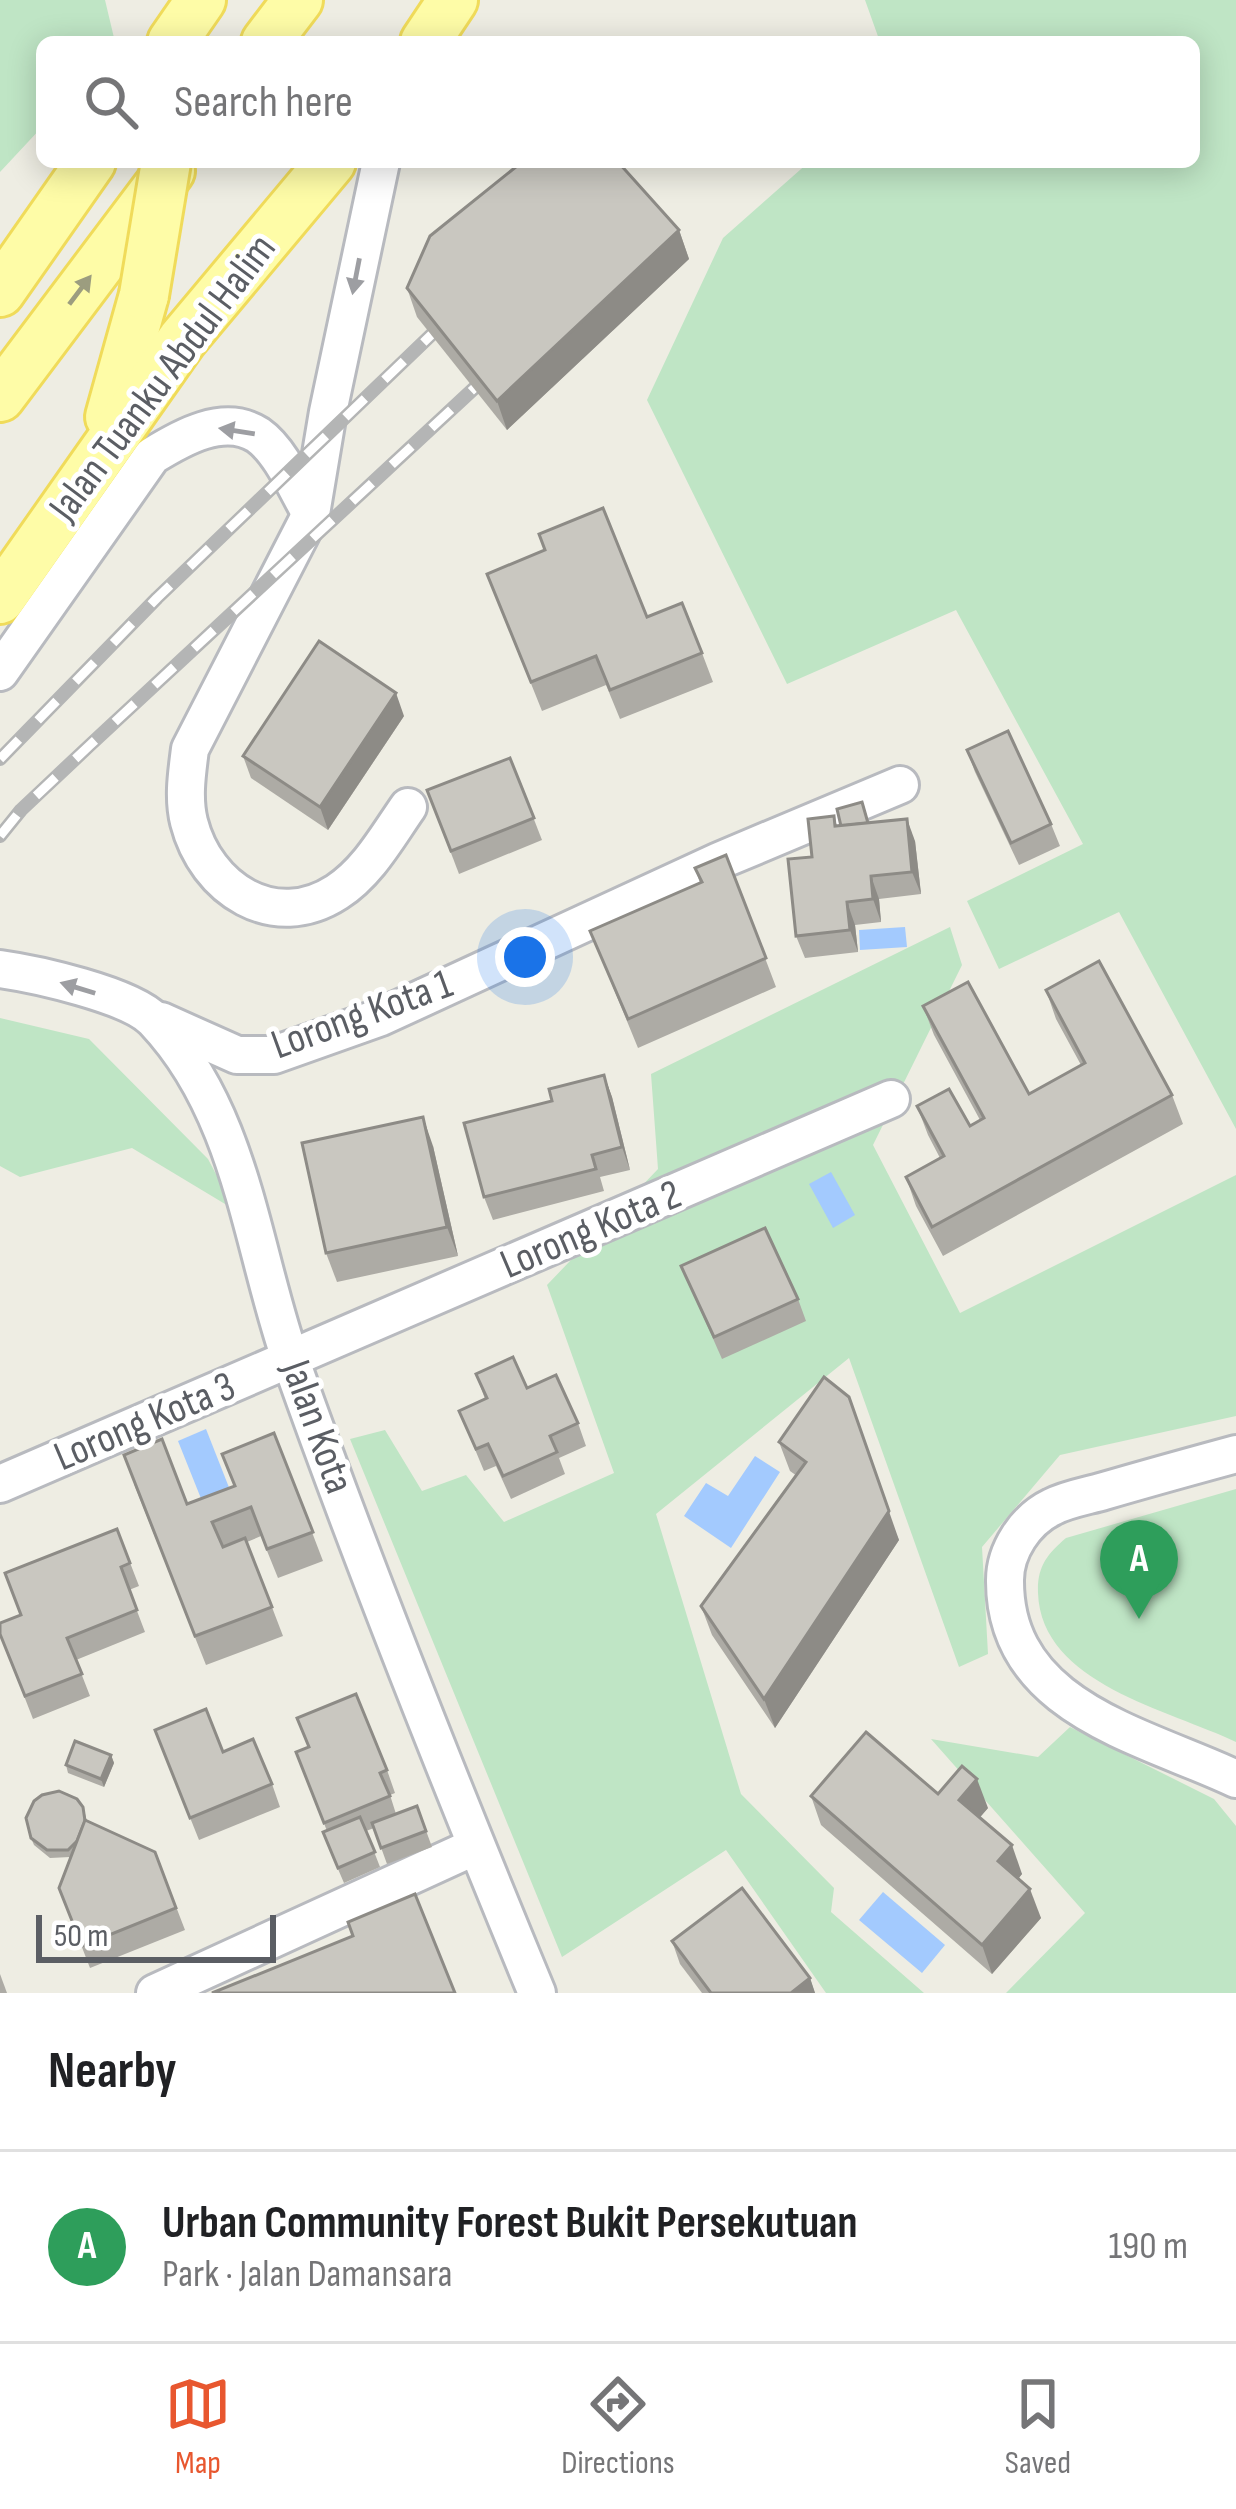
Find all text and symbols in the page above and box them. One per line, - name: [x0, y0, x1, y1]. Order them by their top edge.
- search box: [36, 36, 1200, 168]
- icon: search: [78, 69, 144, 135]
- text: Search here: [174, 75, 353, 130]
- street label: Jalan Tuanku Abdul Halim: [38, 225, 287, 532]
- one-way arrow: [346, 258, 365, 296]
- one-way arrow: [67, 274, 91, 306]
- one-way arrow: [218, 422, 256, 440]
- your location: [495, 927, 555, 987]
- street label: Lorong Kota 1: [265, 959, 460, 1071]
- one-way arrow: [59, 977, 96, 996]
- street label: Lorong Kota 2: [493, 1169, 689, 1291]
- street label: Jalan Kota: [269, 1353, 365, 1501]
- street label: Lorong Kota 3: [47, 1361, 243, 1483]
- pin: A: [1100, 1520, 1178, 1619]
- scale bar: [36, 1909, 276, 1962]
- text: 50 m: [54, 1916, 108, 1956]
- text: Nearby: [48, 2041, 177, 2102]
- text: Urban Community Forest Bukit Persekutuan: [162, 2196, 857, 2251]
- text: A: [78, 2223, 96, 2270]
- text: 190 m: [1108, 2223, 1188, 2270]
- text: Park · Jalan Damansara: [162, 2251, 453, 2298]
- tab: Map: [165, 2371, 231, 2483]
- tab: Directions: [561, 2371, 675, 2483]
- tab: Saved: [1005, 2371, 1071, 2483]

